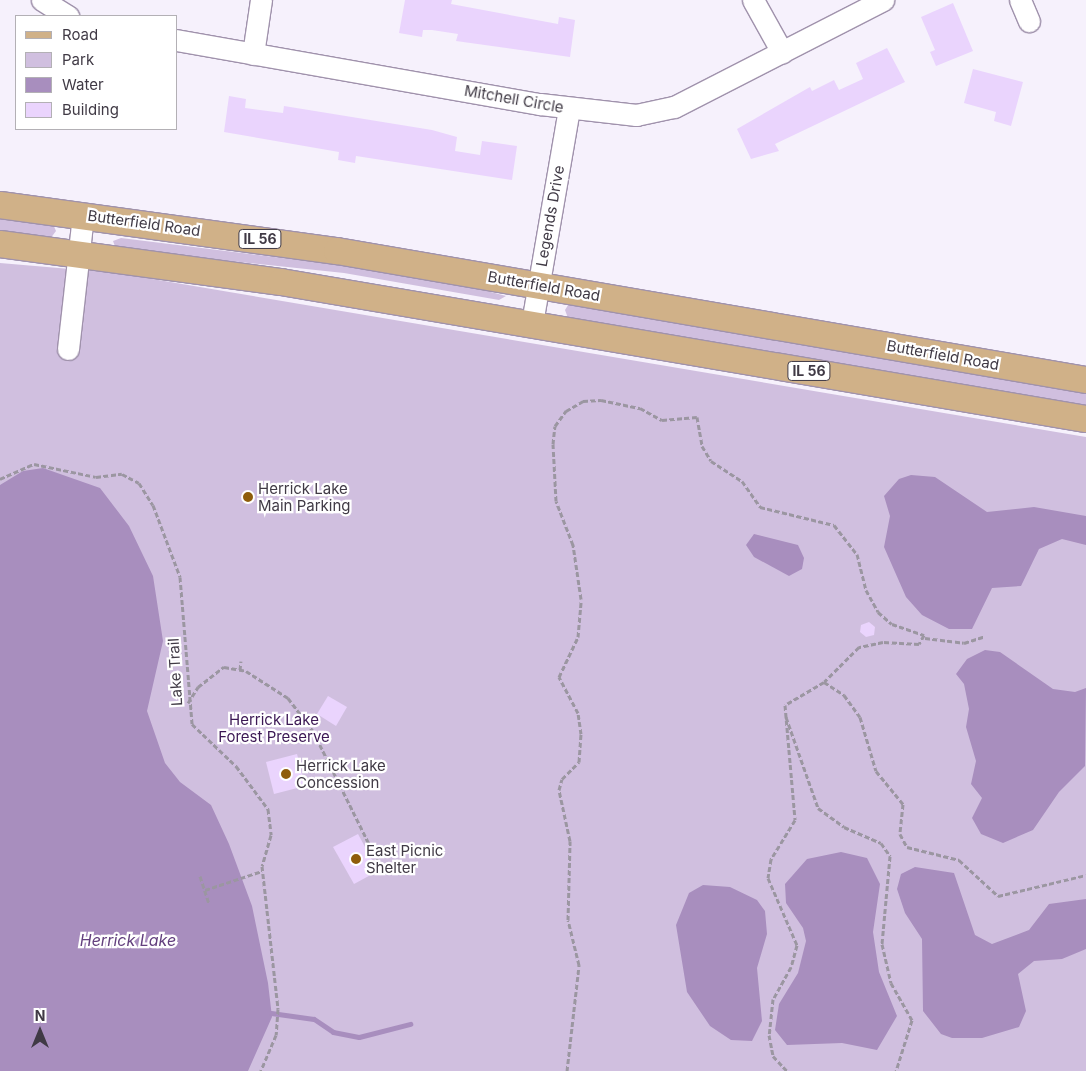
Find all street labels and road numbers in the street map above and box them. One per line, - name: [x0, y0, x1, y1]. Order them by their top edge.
- street label: Mitchell Circle: [463, 81, 565, 117]
- street label: Legends Drive: [532, 164, 568, 268]
- street label: Butterfield Road: [86, 206, 202, 240]
- road number: IL 56: [238, 228, 282, 250]
- street label: Butterfield Road: [486, 267, 602, 305]
- street label: Butterfield Road: [885, 336, 1001, 374]
- road number: IL 56: [786, 360, 832, 382]
- street label: Lake Trail: [164, 638, 186, 706]

